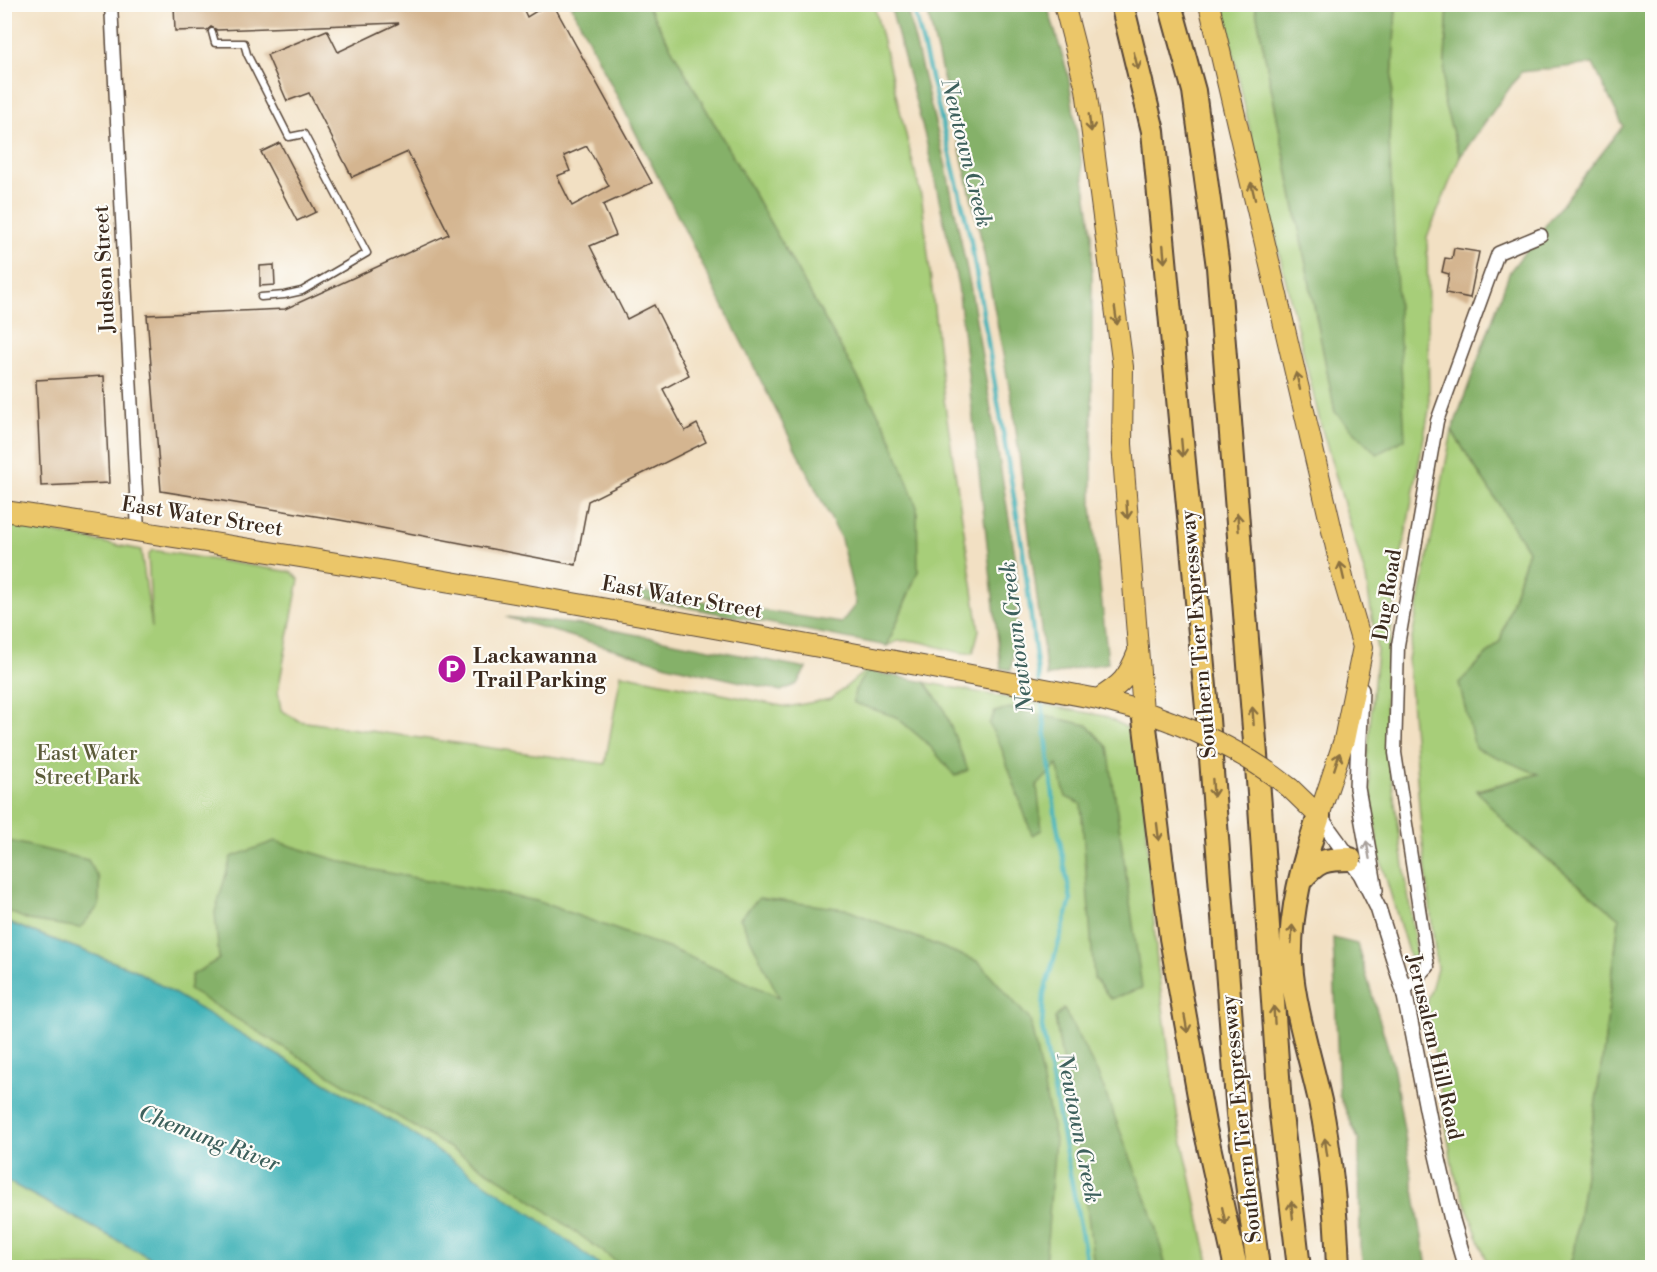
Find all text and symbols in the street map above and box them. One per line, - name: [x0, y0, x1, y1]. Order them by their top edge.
- one-way arrow: [1131, 51, 1143, 70]
- water label: Newtown Creek: [934, 75, 998, 230]
- one-way arrow: [1085, 112, 1096, 132]
- one-way arrow: [1247, 182, 1259, 201]
- street label: Judson Street: [89, 204, 121, 334]
- one-way arrow: [1159, 243, 1170, 263]
- one-way arrow: [1111, 306, 1122, 326]
- one-way arrow: [1292, 372, 1304, 391]
- one-way arrow: [1177, 437, 1188, 457]
- street label: East Water Street: [120, 491, 285, 543]
- one-way arrow: [1122, 500, 1133, 520]
- street label: Southern Tier Expressway: [1175, 508, 1223, 759]
- one-way arrow: [1232, 512, 1243, 532]
- street label: Dug Road: [1368, 547, 1408, 643]
- water label: Newtown Creek: [994, 560, 1040, 715]
- one-way arrow: [1336, 562, 1347, 581]
- street label: East Water Street: [600, 571, 765, 625]
- place label: Lackawanna Trail Parking: [473, 644, 607, 694]
- parking icon: Lackawanna Trail Parking: [436, 653, 468, 685]
- one-way arrow: [1247, 707, 1258, 727]
- park label: East Water Street Park: [34, 741, 141, 791]
- one-way arrow: [1332, 752, 1343, 771]
- one-way arrow: [1208, 778, 1219, 798]
- one-way arrow: [1152, 821, 1163, 841]
- one-way arrow: [1362, 841, 1373, 860]
- one-way arrow: [1287, 925, 1298, 945]
- street label: Jerusalem Hill Road: [1400, 951, 1468, 1142]
- street label: Southern Tier Expressway: [1216, 993, 1268, 1244]
- one-way arrow: [1268, 1006, 1279, 1026]
- one-way arrow: [1181, 1014, 1192, 1034]
- water label: Newtown Creek: [1050, 1050, 1106, 1205]
- water label: Chemung River: [134, 1100, 284, 1179]
- one-way arrow: [1321, 1137, 1332, 1157]
- one-way arrow: [1286, 1200, 1297, 1220]
- one-way arrow: [1219, 1206, 1231, 1225]

